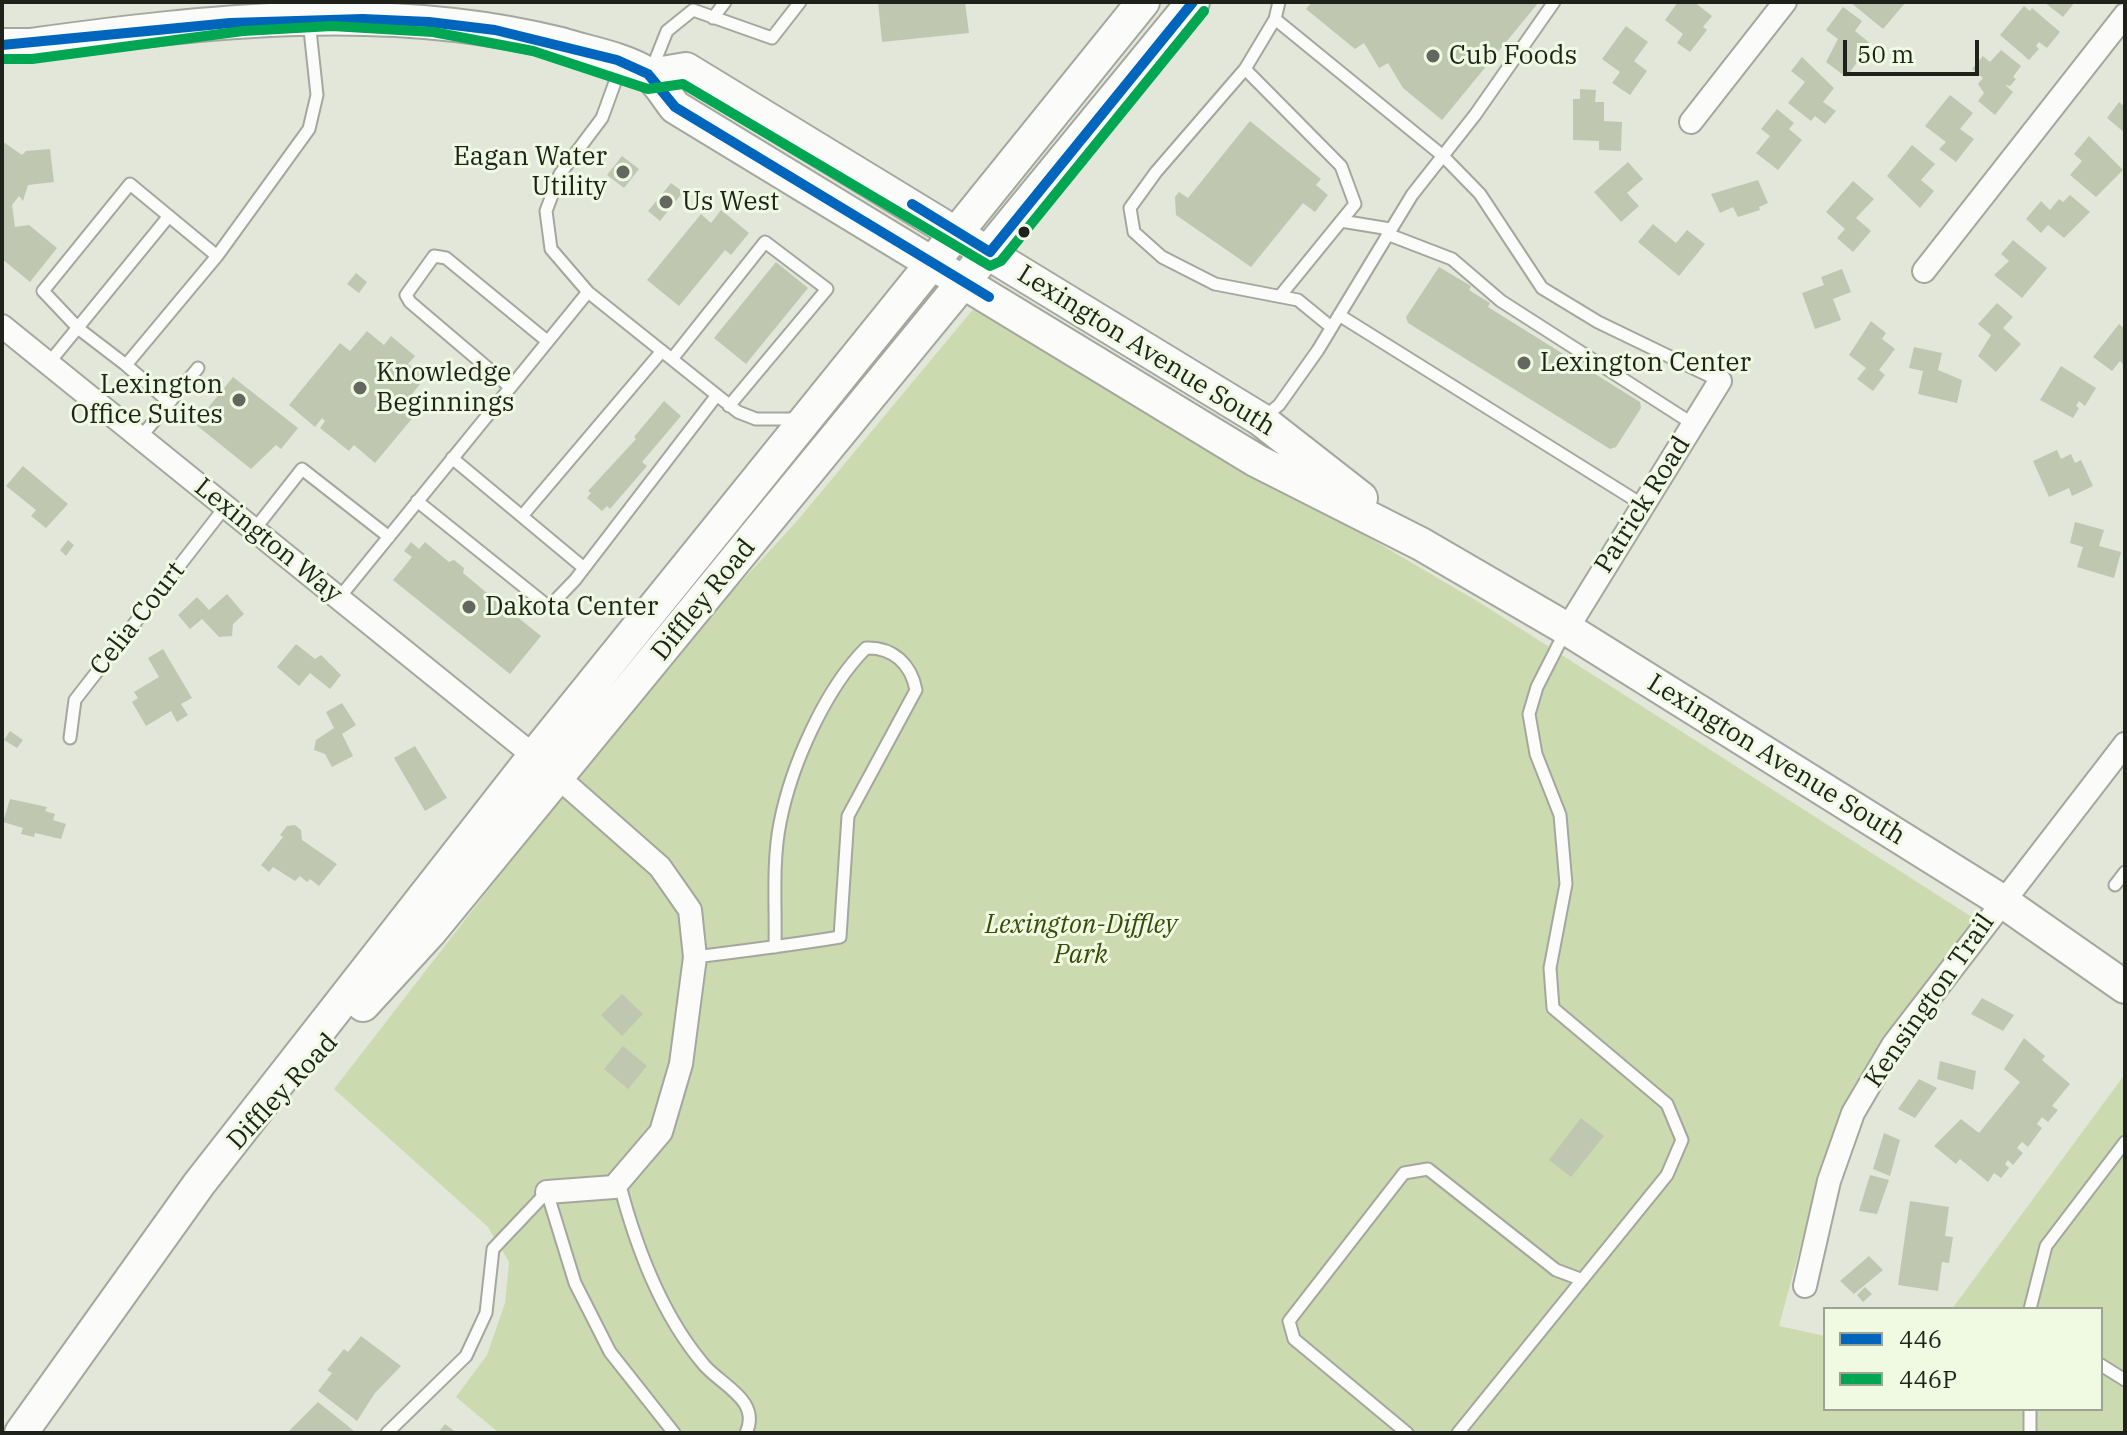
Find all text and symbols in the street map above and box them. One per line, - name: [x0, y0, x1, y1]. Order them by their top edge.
- scale bar: [1847, 24, 1983, 74]
- text: 50 m: [1857, 38, 1914, 70]
- place label: Cub Foods: [1449, 40, 1577, 72]
- marker: Cub Foods: [1424, 47, 1442, 65]
- place label: Eagan Water Utility: [453, 141, 607, 202]
- marker: Eagan Water Utility: [614, 163, 632, 181]
- place label: Us West: [682, 186, 779, 218]
- marker: Us West: [657, 193, 675, 211]
- unlabelled marker: [1016, 224, 1032, 240]
- street label: Lexington Avenue South: [1011, 259, 1281, 443]
- place label: Lexington Center: [1540, 347, 1751, 379]
- marker: Lexington Center: [1515, 354, 1533, 372]
- place label: Knowledge Beginnings: [376, 357, 515, 418]
- place label: Lexington Office Suites: [71, 369, 223, 430]
- marker: Knowledge Beginnings: [351, 379, 369, 397]
- marker: Lexington Office Suites: [230, 391, 248, 409]
- street label: Patrick Road: [1589, 431, 1697, 579]
- street label: Lexington Way: [188, 472, 348, 610]
- street label: Diffley Road: [645, 533, 763, 667]
- street label: Celia Court: [84, 556, 192, 682]
- place label: Dakota Center: [485, 591, 658, 623]
- marker: Dakota Center: [460, 598, 478, 616]
- street label: Lexington Avenue South: [1641, 668, 1911, 852]
- street label: Kensington Trail: [1859, 908, 2001, 1094]
- park label: Lexington-Diffley Park: [985, 909, 1177, 970]
- street label: Diffley Road: [221, 1027, 345, 1157]
- legend: [1823, 1307, 2103, 1411]
- text: 446: [1899, 1323, 1942, 1355]
- text: 446P: [1899, 1363, 1957, 1395]

